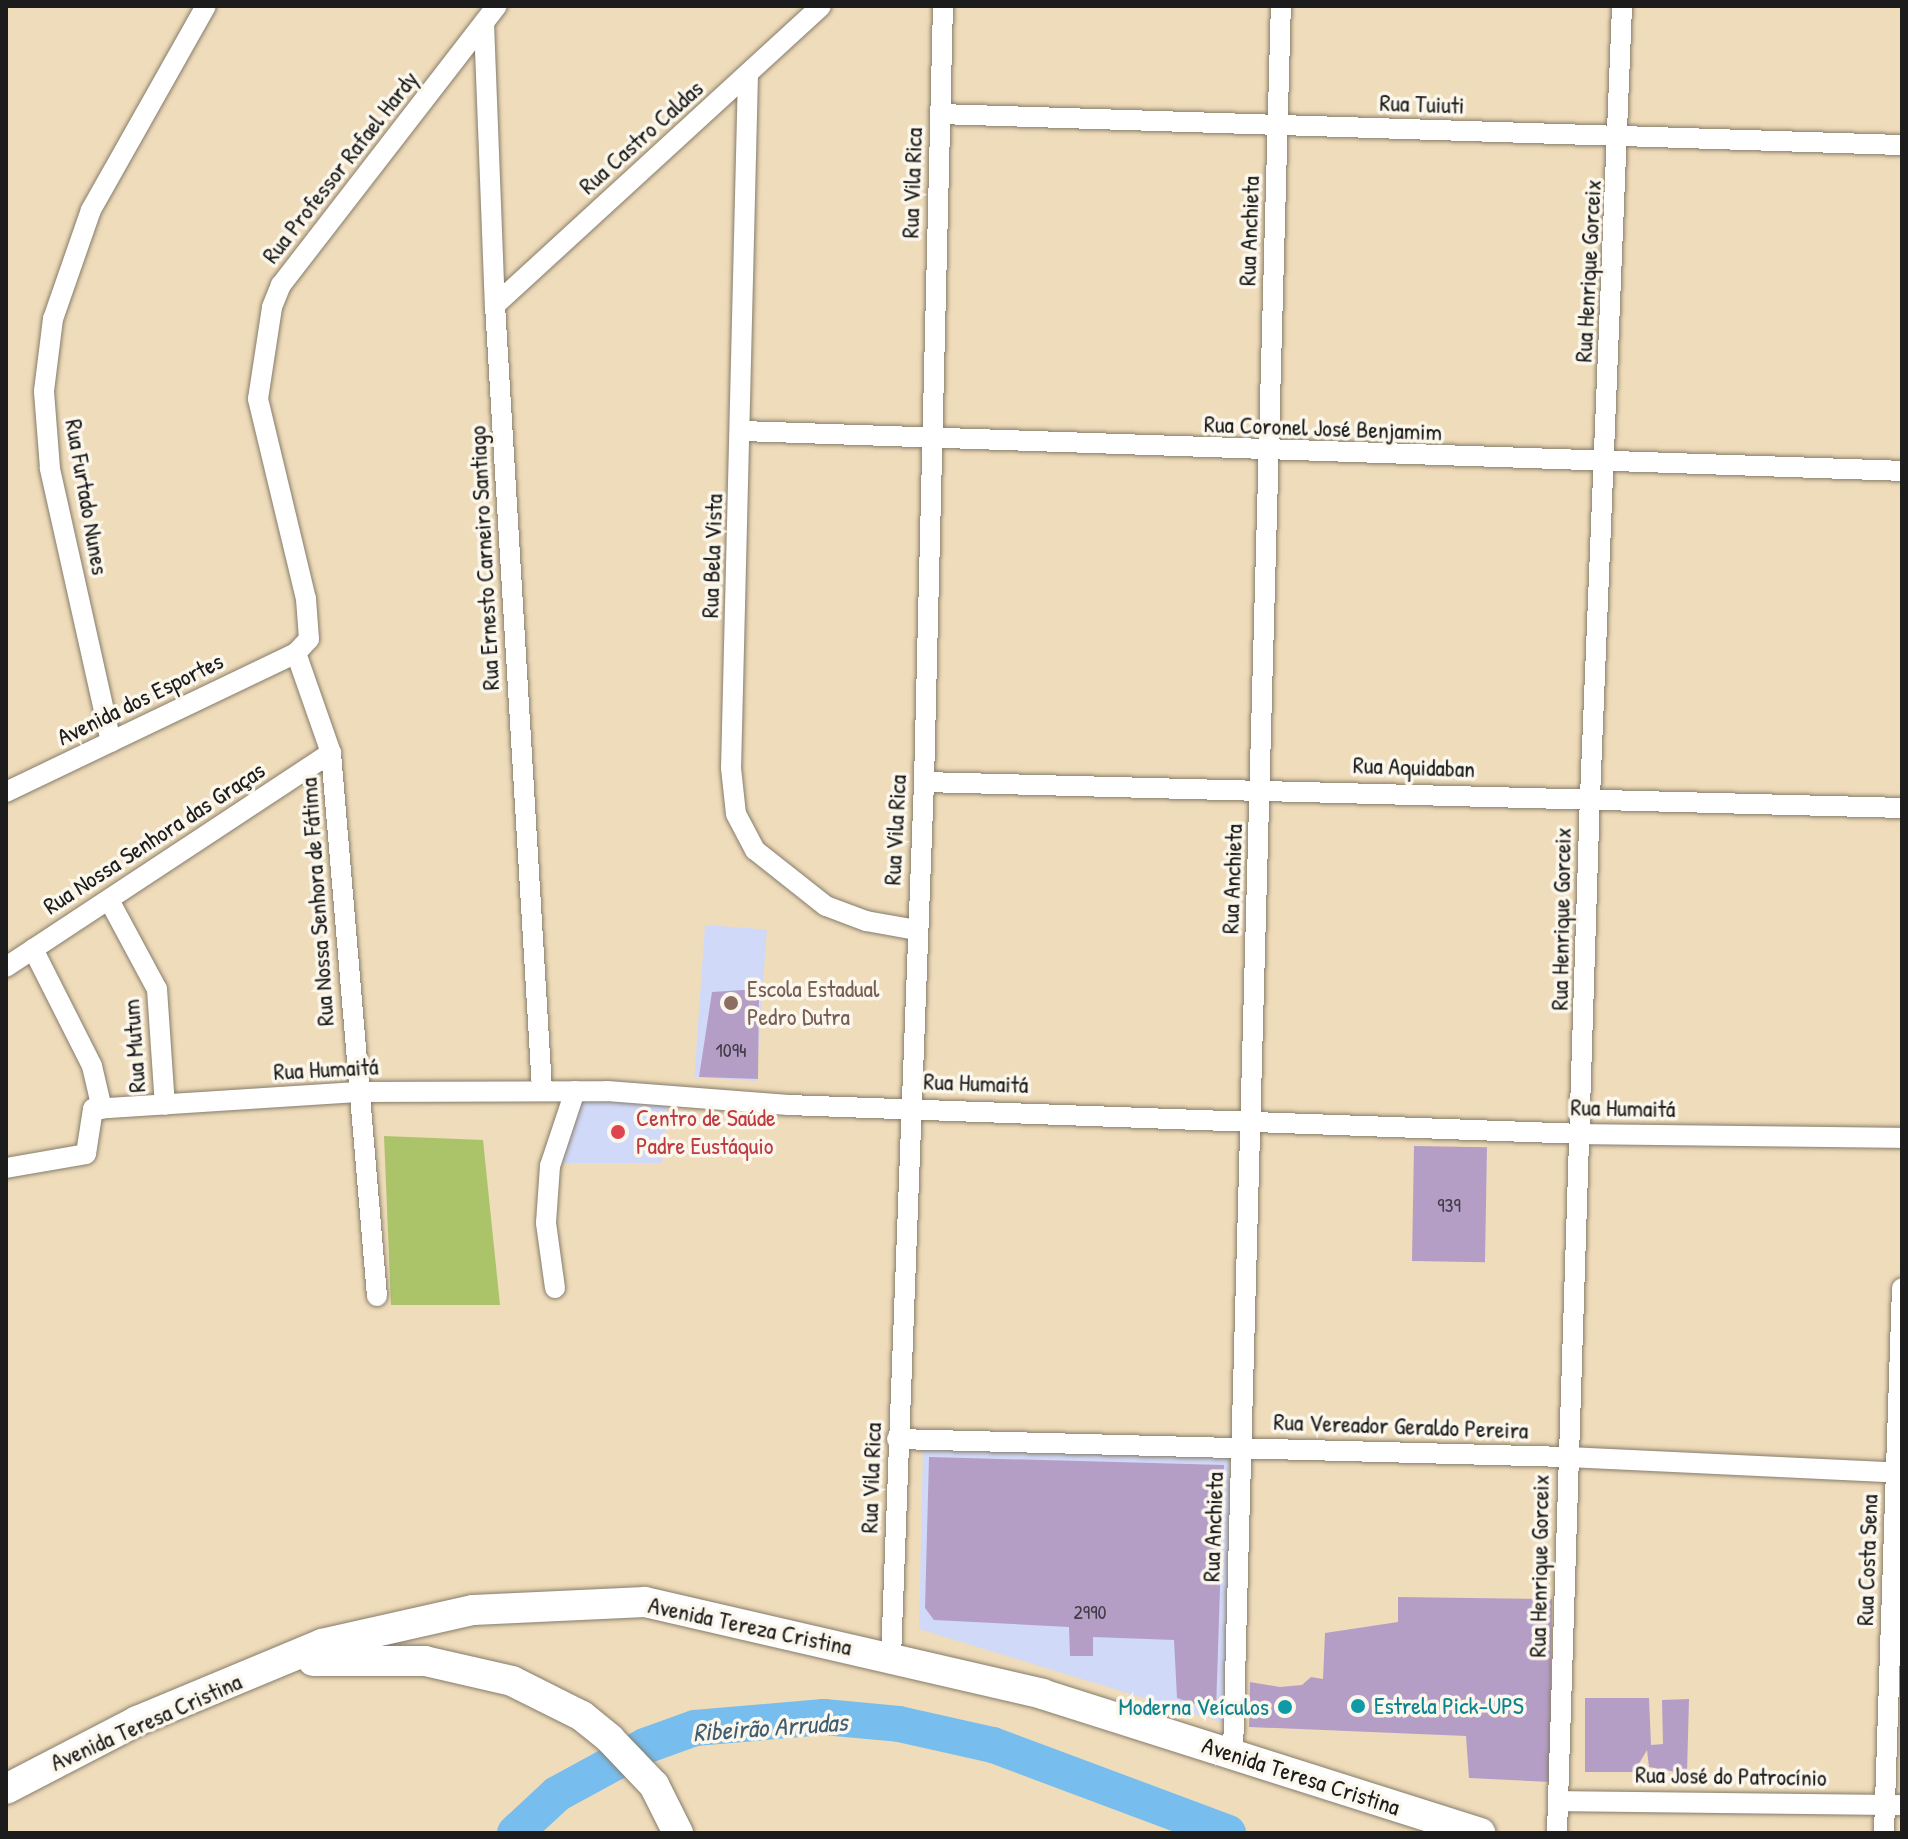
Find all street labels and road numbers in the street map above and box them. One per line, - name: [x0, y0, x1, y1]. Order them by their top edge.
- street label: Rua Professor Rafael Hardy: [256, 65, 424, 269]
- street label: Rua Castro Caldas: [573, 74, 709, 200]
- street label: Rua Tuiuti: [1379, 88, 1465, 120]
- street label: Rua Vila Rica: [896, 127, 928, 239]
- street label: Rua Anchieta: [1233, 176, 1265, 286]
- street label: Rua Henrique Gorceix: [1569, 179, 1607, 363]
- street label: Rua Coronel José Benjamim: [1204, 409, 1442, 447]
- street label: Rua Furtado Nunes: [59, 417, 115, 577]
- street label: Rua Ernesto Carneiro Santiago: [463, 425, 505, 691]
- street label: Rua Bela Vista: [695, 493, 729, 619]
- street label: Avenida dos Esportes: [52, 646, 228, 752]
- street label: Rua Aquidaban: [1352, 750, 1476, 784]
- street label: Rua Nossa Senhora das Graças: [38, 756, 270, 920]
- street label: Rua Vila Rica: [878, 774, 912, 886]
- street label: Rua Nossa Senhora de Fátima: [294, 777, 340, 1027]
- street label: Rua Anchieta: [1216, 824, 1248, 934]
- street label: Rua Henrique Gorceix: [1545, 827, 1577, 1011]
- street label: Rua Mutum: [116, 998, 152, 1094]
- street label: Rua Humaitá: [273, 1052, 379, 1086]
- street label: Rua Humaitá: [923, 1067, 1029, 1099]
- street label: Rua Humaitá: [1570, 1093, 1676, 1123]
- street label: Rua Vereador Geraldo Pereira: [1273, 1407, 1529, 1445]
- street label: Rua Vila Rica: [855, 1422, 887, 1534]
- street label: Rua Anchieta: [1197, 1472, 1229, 1582]
- street label: Rua Henrique Gorceix: [1523, 1474, 1555, 1658]
- street label: Rua Costa Sena: [1850, 1494, 1884, 1626]
- street label: Avenida Tereza Cristina: [646, 1590, 854, 1662]
- street label: Avenida Teresa Cristina: [46, 1667, 246, 1777]
- street label: Avenida Teresa Cristina: [1199, 1730, 1403, 1822]
- street label: Rua José do Patrocínio: [1635, 1760, 1827, 1792]

